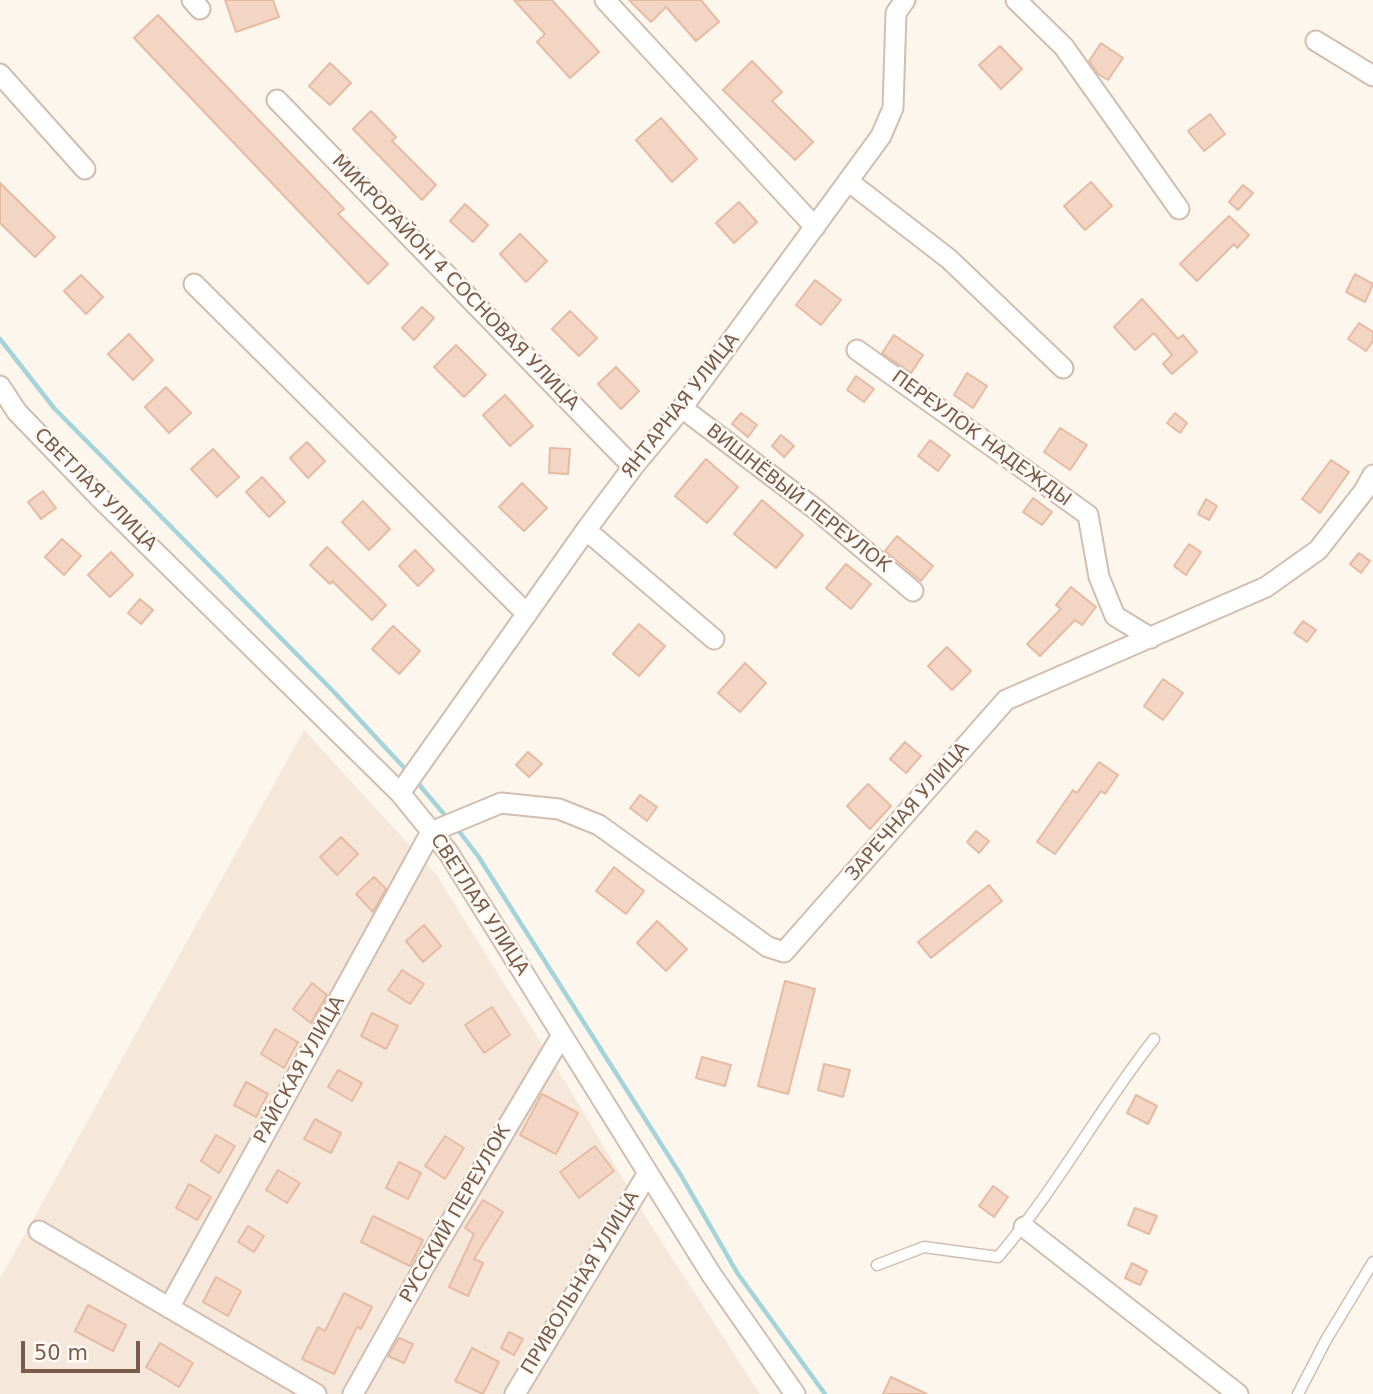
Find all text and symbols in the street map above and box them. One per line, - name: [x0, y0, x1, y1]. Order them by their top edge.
- street label: МИКРОРАЙОН 4 СОСНОВАЯ УЛИЦА: [326, 150, 584, 416]
- street label: ЯНТАРНАЯ УЛИЦА: [617, 329, 745, 483]
- street label: ПЕРЕУЛОК НАДЕЖДЫ: [887, 366, 1075, 512]
- street label: ВИШНЁВЫЙ ПЕРЕУЛОК: [701, 420, 895, 578]
- street label: СВЕТЛАЯ УЛИЦА: [29, 424, 161, 556]
- street label: ЗАРЕЧНАЯ УЛИЦА: [842, 738, 974, 886]
- street label: СВЕТЛАЯ УЛИЦА: [425, 830, 533, 980]
- street label: РАЙСКАЯ УЛИЦА: [250, 992, 350, 1148]
- street label: РУССКИЙ ПЕРЕУЛОК: [396, 1121, 516, 1307]
- street label: ПРИВОЛЬНАЯ УЛИЦА: [517, 1187, 645, 1379]
- scale bar: [24, 1328, 144, 1372]
- text: 50 m: [34, 1341, 88, 1365]

